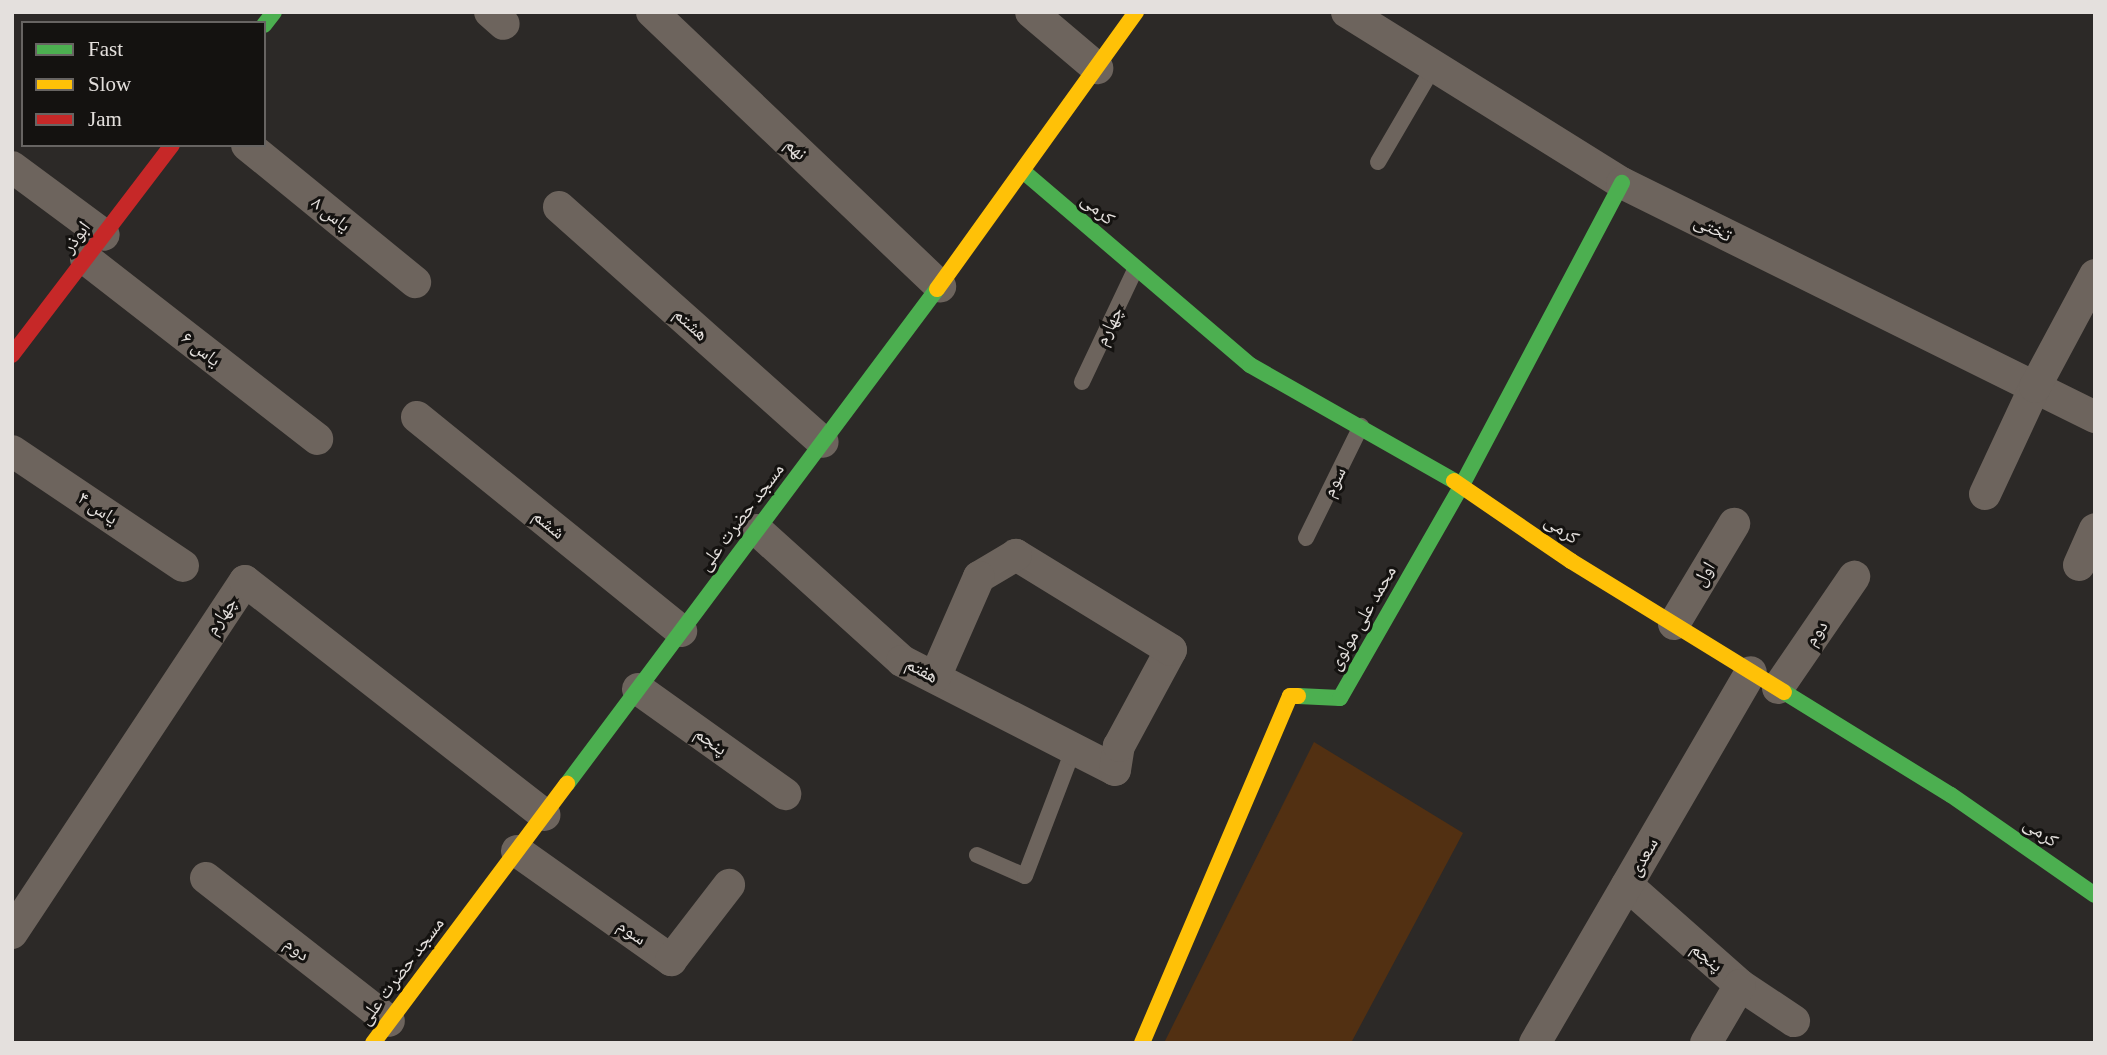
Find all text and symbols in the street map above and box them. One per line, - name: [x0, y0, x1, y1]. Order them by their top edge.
- legend: [21, 21, 266, 147]
- text: Fast: [88, 37, 123, 61]
- text: Slow: [88, 72, 131, 96]
- text: Jam: [88, 107, 122, 131]
- street label: نهم: [780, 133, 812, 165]
- street label: کرمی: [1076, 188, 1120, 230]
- street label: یاس ۸: [307, 191, 355, 237]
- street label: تختی: [1690, 209, 1736, 247]
- street label: ابوذر: [57, 217, 95, 257]
- street label: هشتم: [669, 302, 713, 346]
- street label: چهارم: [1090, 303, 1128, 349]
- street label: یاس ۶: [177, 327, 225, 371]
- street label: مسجد حضرت علی: [693, 459, 789, 575]
- street label: سوم: [1317, 463, 1351, 501]
- street label: یاس ۴: [73, 486, 123, 530]
- street label: ششم: [528, 504, 570, 544]
- street label: کرمی: [1540, 509, 1584, 549]
- street label: اول: [1688, 558, 1720, 590]
- street label: محمد علی مولوی: [1323, 562, 1401, 674]
- street label: چهارم: [200, 593, 242, 639]
- street label: دوم: [1799, 616, 1833, 650]
- street label: هفتم: [902, 652, 942, 688]
- street label: پنجم: [690, 722, 732, 760]
- street label: کرمی: [2019, 812, 2063, 852]
- street label: سعدی: [1623, 833, 1663, 881]
- street label: مسجد حضرت علی: [353, 913, 449, 1029]
- street label: سوم: [613, 914, 651, 950]
- street label: دوم: [280, 932, 314, 966]
- street label: پنجم: [1686, 937, 1728, 977]

